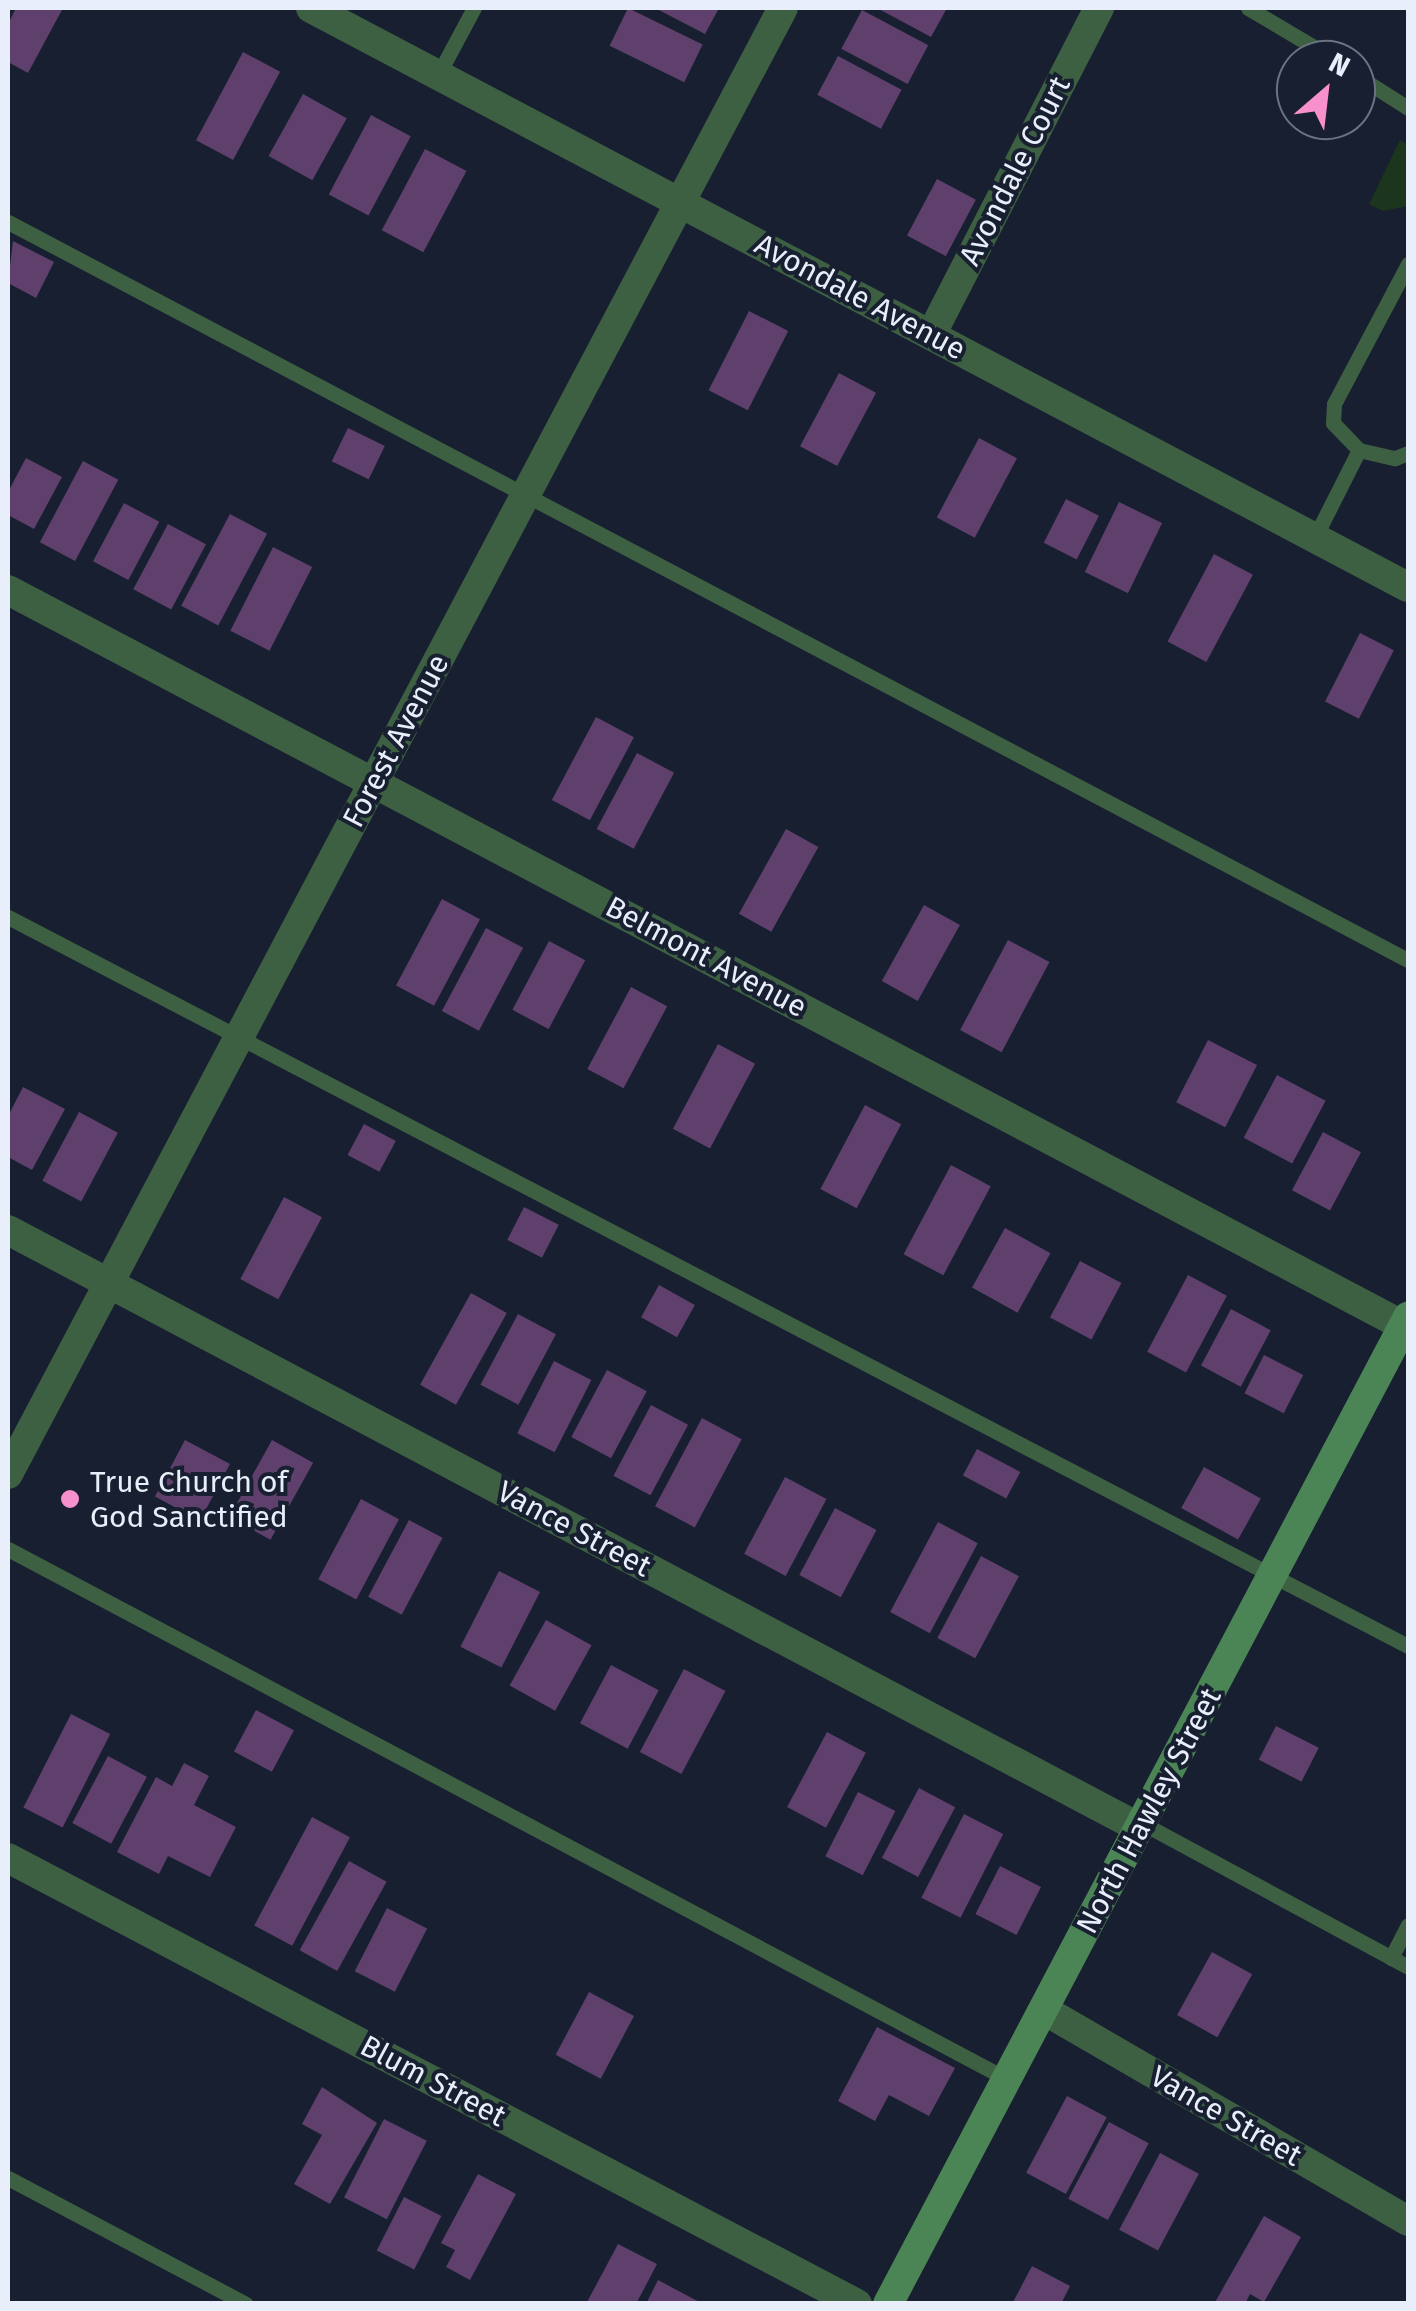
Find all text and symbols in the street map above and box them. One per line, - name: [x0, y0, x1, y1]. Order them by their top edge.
- north arrow: [1276, 40, 1376, 140]
- text: N: [1323, 46, 1355, 84]
- street label: Avondale Court: [952, 70, 1078, 272]
- street label: Avondale Avenue: [749, 226, 971, 368]
- street label: Forest Avenue: [335, 648, 457, 834]
- street label: Belmont Avenue: [599, 889, 813, 1025]
- place label: True Church of God Sanctified: [90, 1464, 288, 1534]
- street label: Vance Street: [491, 1473, 657, 1585]
- marker: True Church of God Sanctified: [59, 1488, 81, 1510]
- street label: North Hawley Street: [1069, 1682, 1229, 1940]
- street label: Blum Street: [354, 2028, 512, 2134]
- street label: Vance Street: [1144, 2058, 1308, 2174]

